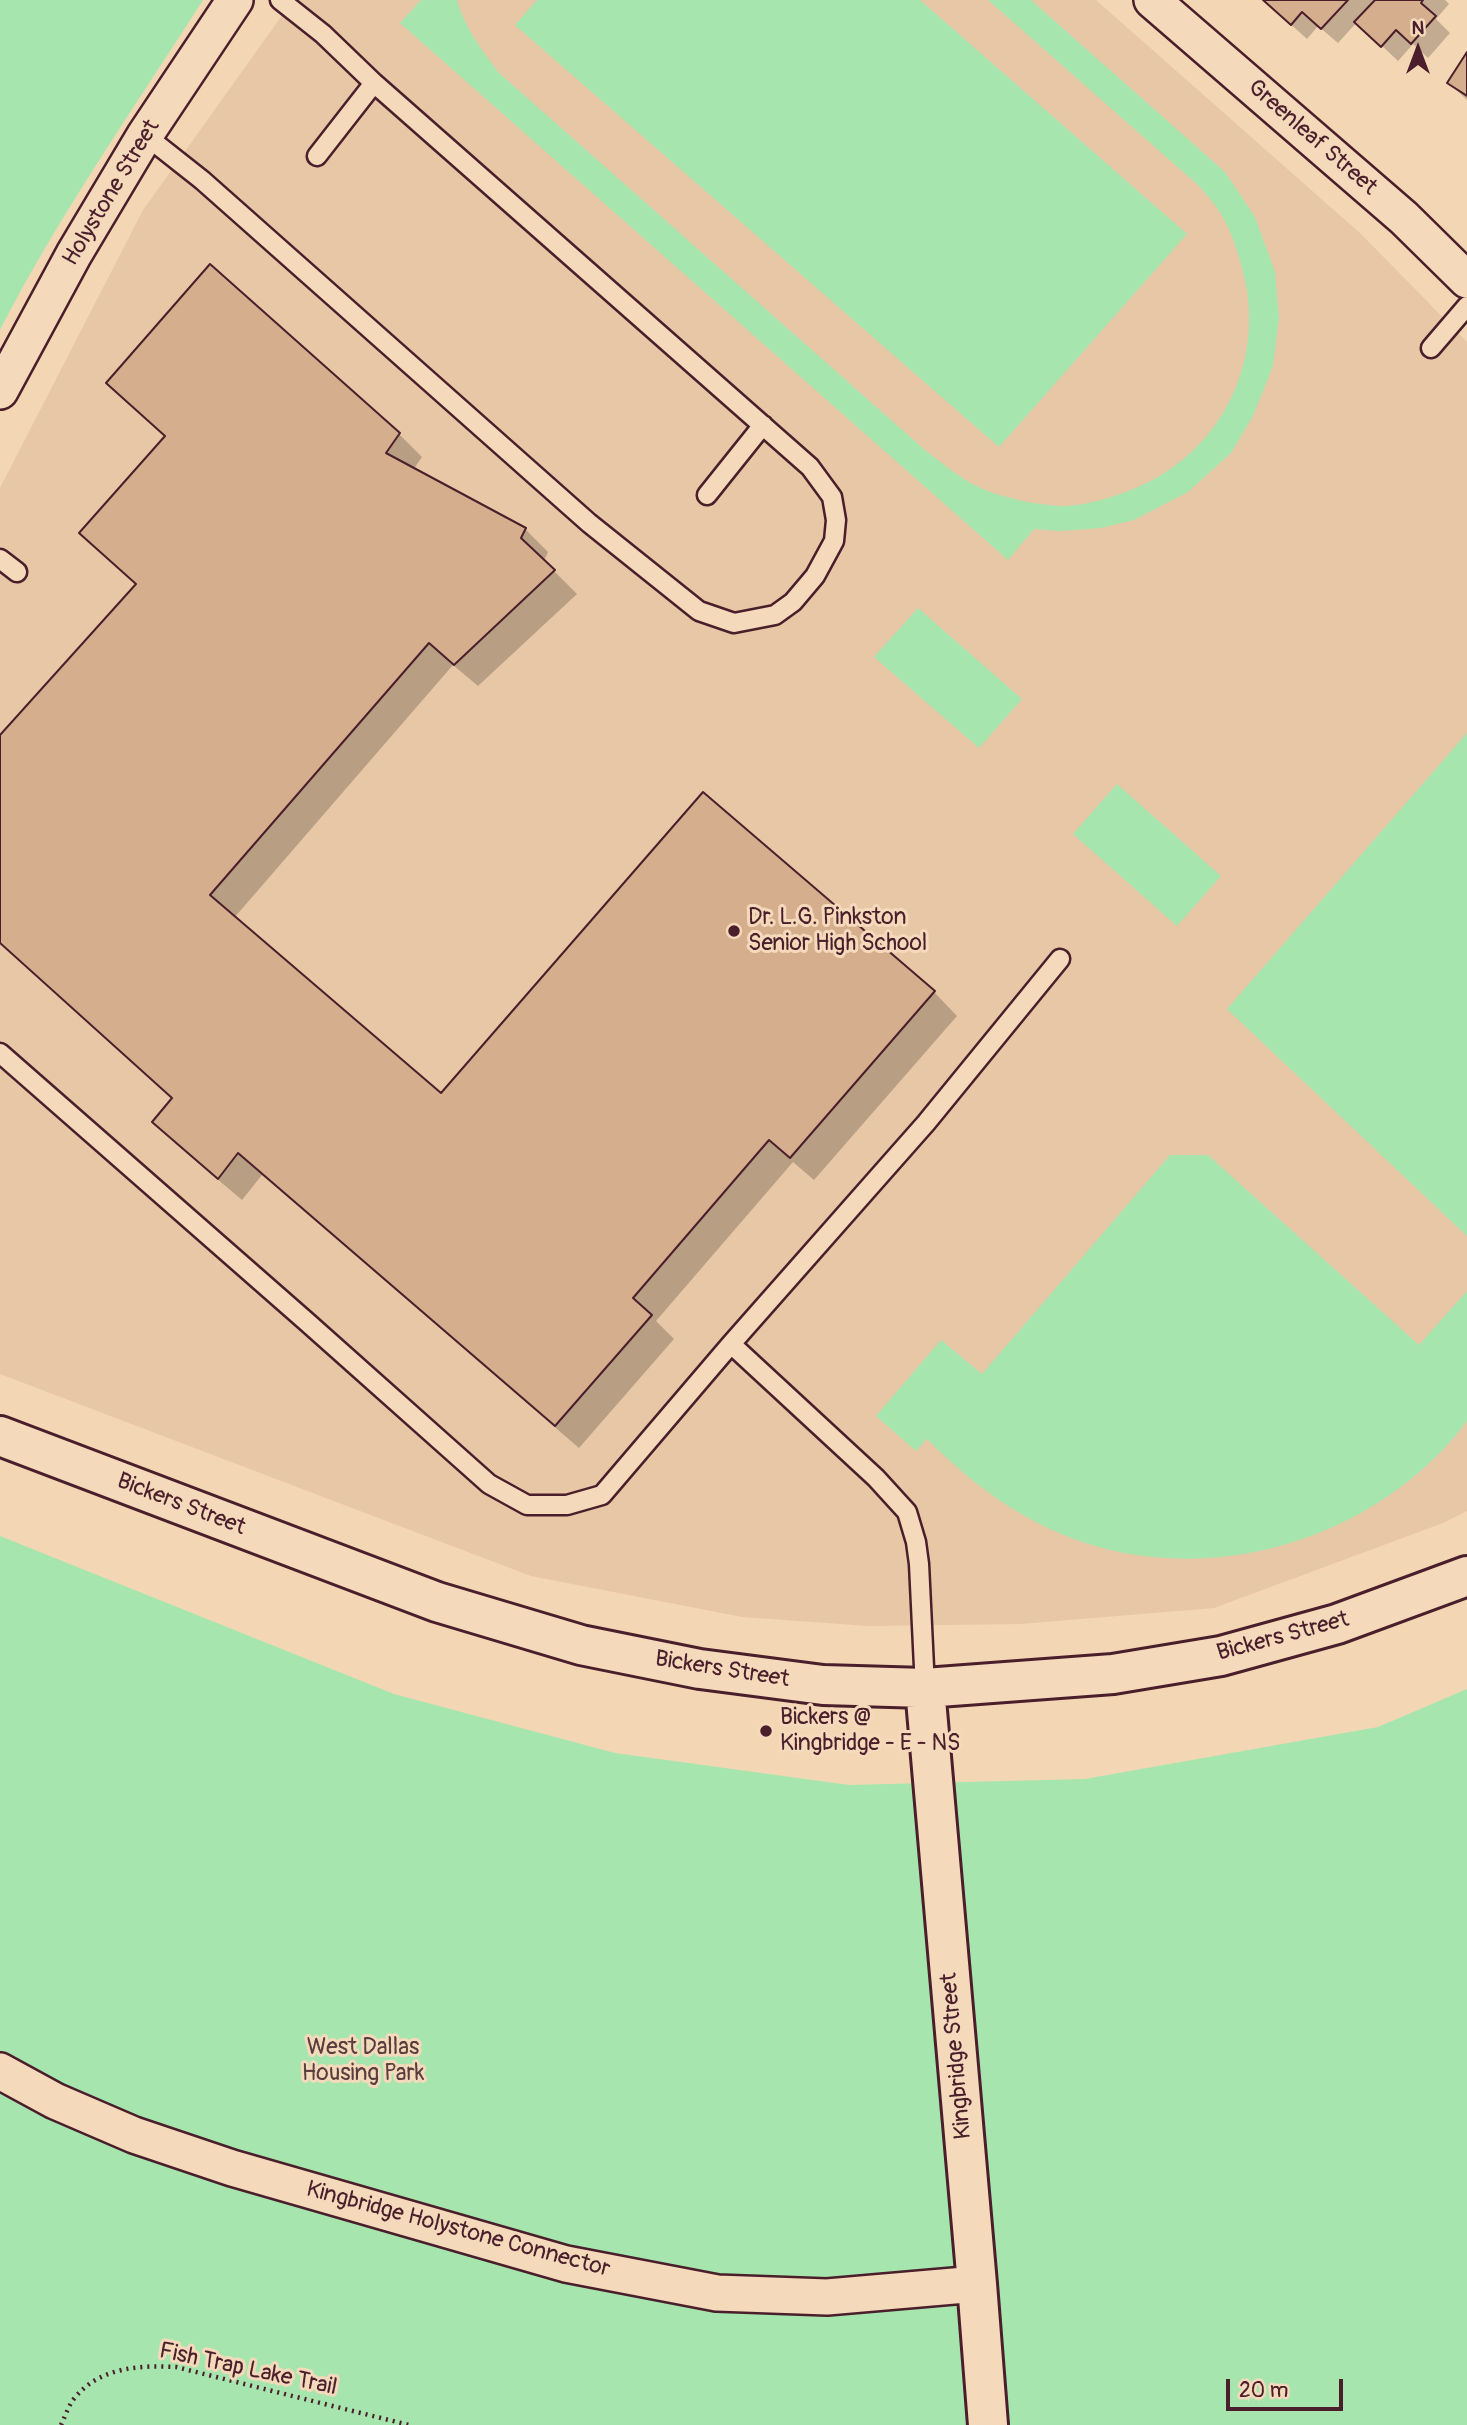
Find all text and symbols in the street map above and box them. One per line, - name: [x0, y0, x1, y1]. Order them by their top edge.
- north arrow: [1383, 14, 1453, 84]
- text: N: [1412, 16, 1424, 40]
- street label: Greenleaf Street: [1242, 74, 1382, 202]
- street label: Holystone Street: [58, 115, 166, 271]
- place label: Dr. L.G. Pinkston Senior High School: [748, 904, 927, 958]
- marker: Dr. L.G. Pinkston Senior High School: [726, 923, 742, 939]
- street label: Bickers Street: [113, 1468, 249, 1542]
- street label: Bickers Street: [1214, 1606, 1352, 1668]
- street label: Bickers Street: [653, 1646, 791, 1694]
- place label: Bickers @ Kingbridge - E - NS: [780, 1704, 960, 1758]
- marker: Bickers @ Kingbridge - E - NS: [758, 1723, 774, 1739]
- street label: Kingbridge Street: [936, 1971, 978, 2141]
- park label: West Dallas Housing Park: [302, 2034, 424, 2088]
- street label: Kingbridge Holystone Connector: [303, 2176, 613, 2284]
- street label: Fish Trap Lake Trail: [157, 2338, 339, 2402]
- scale bar: [1229, 2366, 1346, 2410]
- text: 20 m: [1239, 2377, 1288, 2404]

